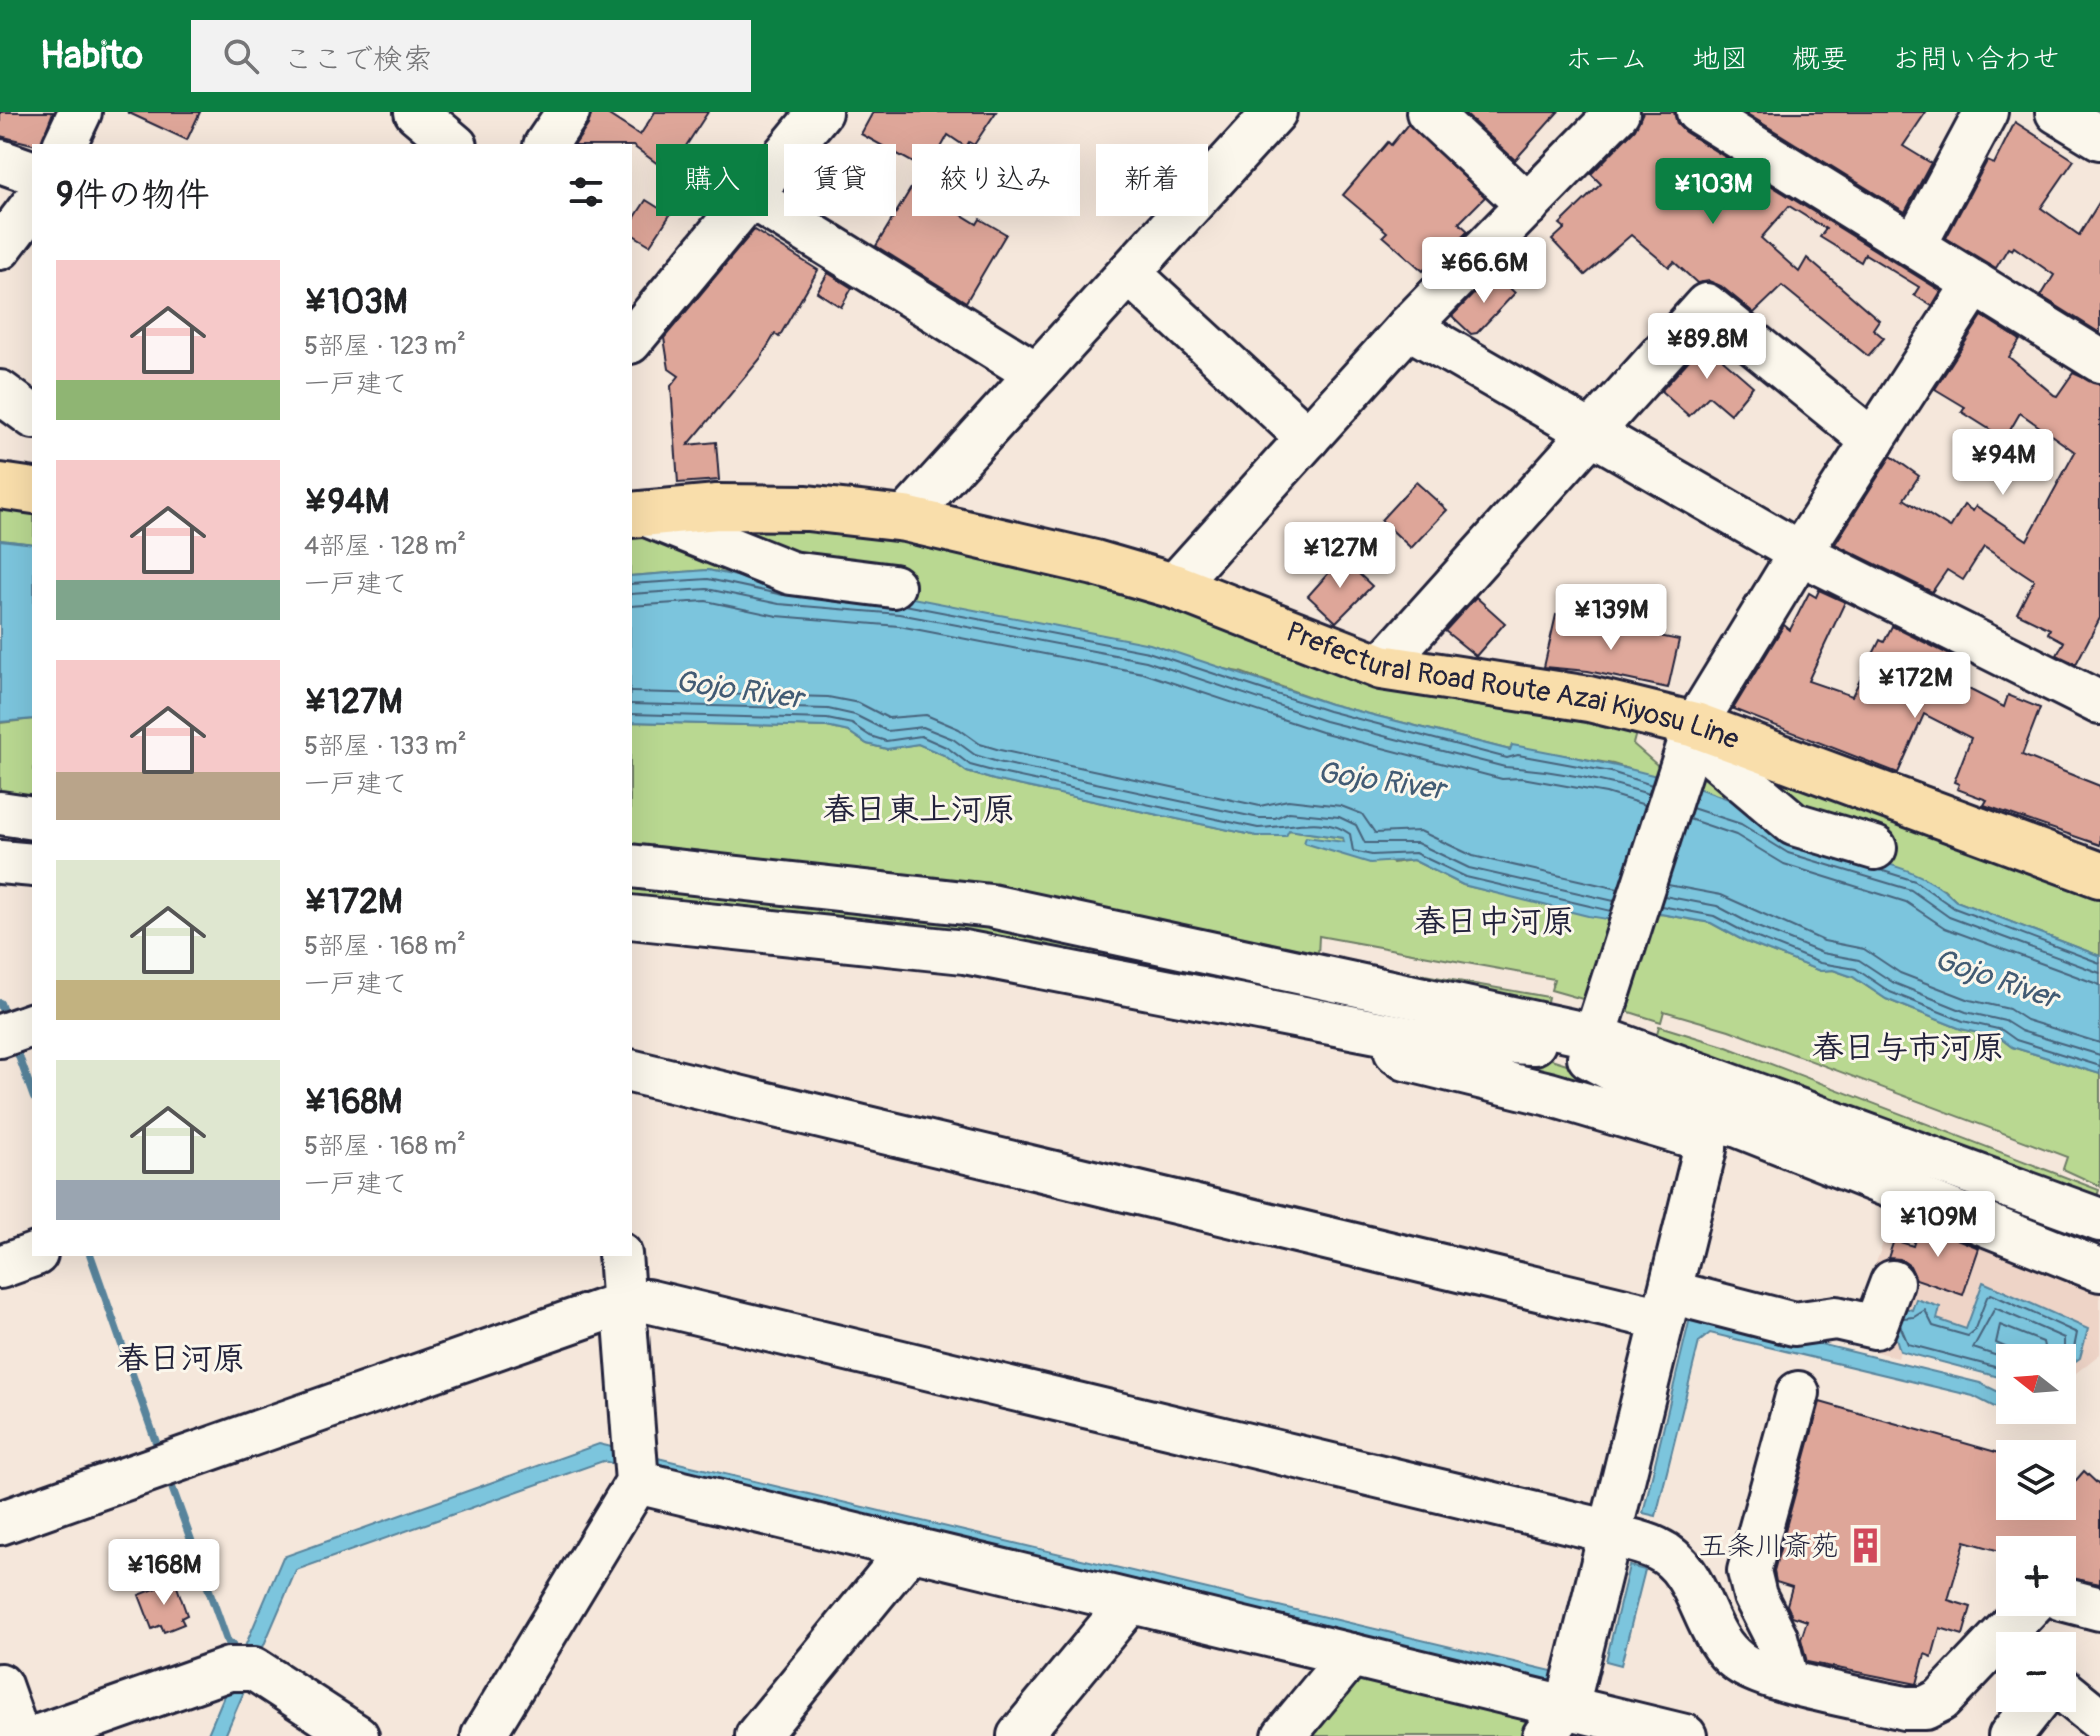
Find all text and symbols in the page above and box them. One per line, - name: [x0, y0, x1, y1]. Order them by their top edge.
- search box: [191, 20, 751, 92]
- text: Habito: [40, 32, 143, 80]
- icon: search: [219, 34, 263, 78]
- text: ここで検索: [283, 41, 433, 78]
- text: ホーム: [1565, 42, 1648, 77]
- text: 地図: [1692, 42, 1748, 77]
- text: 概要: [1792, 42, 1848, 77]
- text: お問い合わせ: [1892, 42, 2060, 77]
- chip: 購入: [656, 144, 768, 216]
- chip: 賃貸: [784, 144, 896, 216]
- chip: 絞り込み: [912, 144, 1080, 216]
- chip: 新着: [1096, 144, 1208, 216]
- pin: ¥103M: [1657, 158, 1769, 226]
- text: ¥103M: [1673, 168, 1753, 200]
- icon: filters: [564, 170, 608, 214]
- text: 9件の物件: [56, 174, 210, 217]
- pin: ¥66.6M: [1419, 237, 1549, 305]
- text: ¥66.6M: [1440, 247, 1528, 279]
- text: ¥103M: [304, 281, 408, 324]
- icon: home: [120, 292, 216, 388]
- pin: ¥89.8M: [1642, 313, 1772, 381]
- text: ¥89.8M: [1666, 323, 1748, 355]
- text: 5部屋 · 123 m²: [304, 330, 466, 362]
- text: 一戸建て: [304, 368, 408, 400]
- pin: ¥94M: [1956, 429, 2050, 497]
- text: ¥94M: [1970, 439, 2036, 471]
- text: ¥94M: [304, 481, 389, 524]
- icon: home: [120, 492, 216, 588]
- pin: ¥127M: [1284, 522, 1396, 590]
- text: 4部屋 · 128 m²: [304, 530, 466, 562]
- text: ¥127M: [1302, 532, 1378, 564]
- text: 一戸建て: [304, 568, 408, 600]
- pin: ¥139M: [1555, 584, 1667, 652]
- text: ¥139M: [1574, 594, 1648, 626]
- street label: Prefectural Road Route Azai Kiyosu Line: [1281, 614, 1744, 757]
- pin: ¥172M: [1859, 652, 1971, 720]
- text: ¥172M: [1877, 662, 1953, 694]
- water label: Gojo River: [673, 663, 808, 718]
- text: ¥127M: [304, 681, 402, 724]
- icon: home: [120, 692, 216, 788]
- text: 5部屋 · 133 m²: [304, 730, 467, 762]
- water label: Gojo River: [1315, 754, 1450, 809]
- text: 一戸建て: [304, 768, 408, 800]
- district label: 春日東上河原: [823, 790, 1015, 830]
- text: ¥172M: [304, 881, 402, 924]
- icon: home: [120, 892, 216, 988]
- district label: 春日中河原: [1414, 902, 1574, 942]
- text: 5部屋 · 168 m²: [304, 930, 466, 962]
- water label: Gojo River: [1929, 941, 2066, 1018]
- text: 一戸建て: [304, 968, 408, 1000]
- district label: 春日与市河原: [1812, 1028, 2004, 1068]
- text: ¥168M: [304, 1081, 402, 1124]
- icon: home: [120, 1092, 216, 1188]
- text: 5部屋 · 168 m²: [304, 1130, 466, 1162]
- text: 一戸建て: [304, 1168, 408, 1200]
- pin: ¥109M: [1882, 1191, 1994, 1259]
- text: ¥109M: [1899, 1201, 1977, 1233]
- district label: 春日河原: [117, 1339, 245, 1379]
- north arrow: [1996, 1344, 2076, 1424]
- map controls: [1996, 1344, 2076, 1712]
- button: layers: [1996, 1440, 2076, 1520]
- building icon: 五条川斎苑: [1846, 1527, 1884, 1565]
- place label: 五条川斎苑: [1699, 1529, 1839, 1564]
- button: +: [1996, 1536, 2076, 1616]
- pin: ¥168M: [108, 1539, 220, 1607]
- text: ¥168M: [126, 1549, 202, 1581]
- button: −: [1996, 1632, 2076, 1712]

